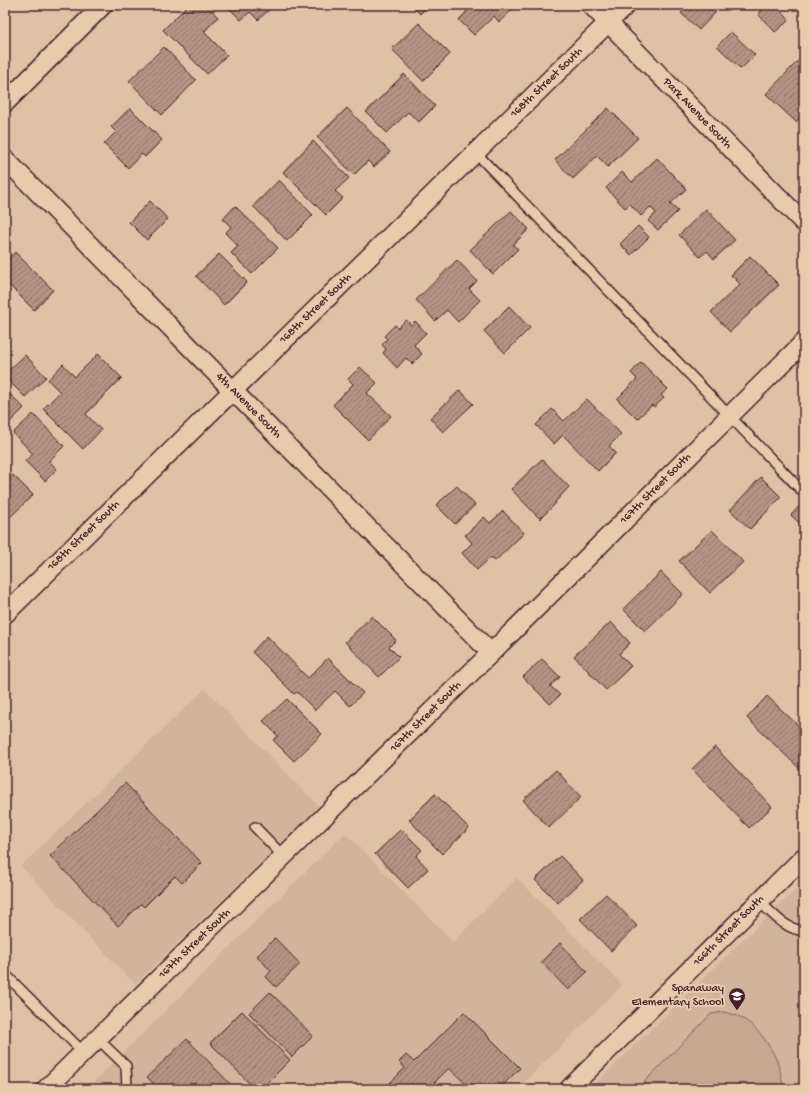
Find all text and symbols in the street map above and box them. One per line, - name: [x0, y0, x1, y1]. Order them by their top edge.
- street label: 168th Street South: [507, 44, 587, 122]
- street label: Park Avenue South: [659, 75, 735, 153]
- street label: 168th Street South: [276, 270, 356, 348]
- street label: 4th Avenue South: [212, 370, 284, 442]
- street label: 167th Street South: [617, 450, 695, 528]
- street label: 168th Street South: [44, 497, 124, 575]
- street label: 167th Street South: [387, 678, 465, 756]
- street label: 166th Street South: [690, 892, 768, 970]
- street label: 167th Street South: [155, 906, 234, 983]
- place label: Spanaway Elementary School: [632, 982, 724, 1010]
- school or university icon: Spanaway Elementary School: [727, 986, 747, 1011]

